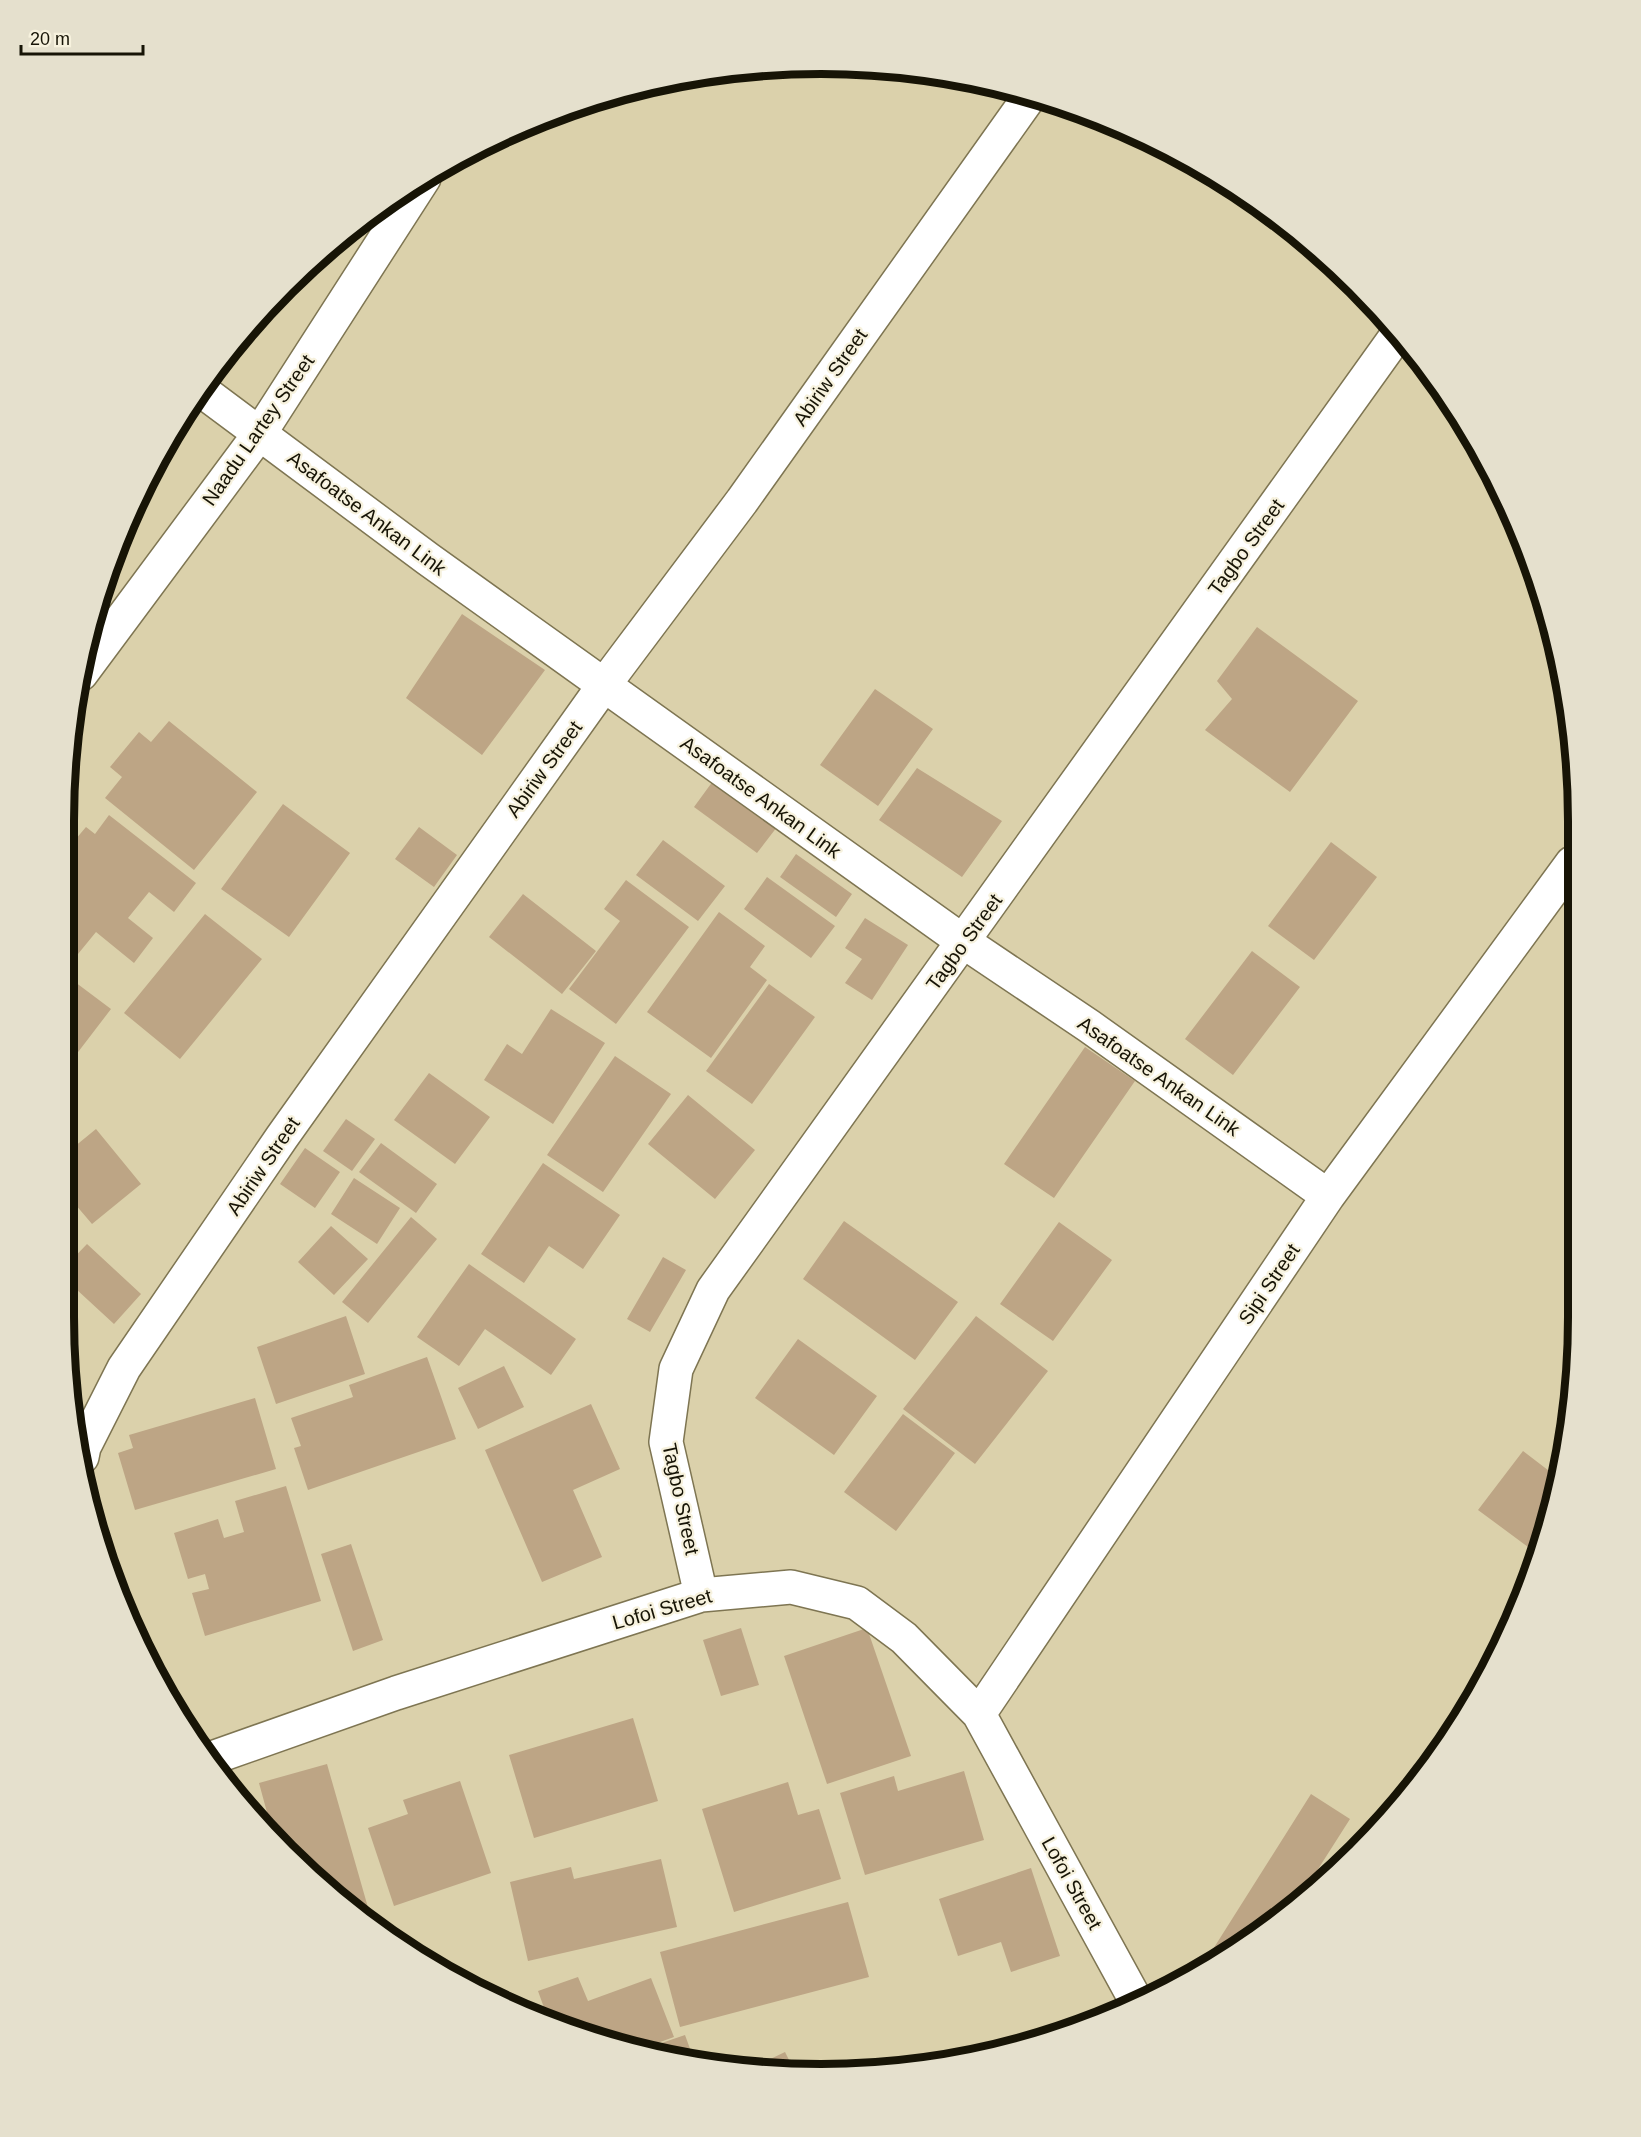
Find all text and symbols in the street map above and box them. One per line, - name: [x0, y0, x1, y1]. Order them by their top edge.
- scale bar: [21, 18, 142, 56]
- text: 20 m: [30, 29, 70, 49]
- street label: Abiriw Street: [788, 324, 872, 430]
- street label: Naadu Lartey Street: [198, 350, 319, 510]
- street label: Asafoatse Ankan Link: [284, 446, 451, 580]
- street label: Tagbo Street: [1204, 494, 1288, 599]
- street label: Abiriw Street: [502, 716, 586, 821]
- street label: Asafoatse Ankan Link: [677, 732, 846, 863]
- street label: Tagbo Street: [922, 889, 1006, 994]
- street label: Asafoatse Ankan Link: [1074, 1012, 1245, 1141]
- street label: Abiriw Street: [222, 1112, 304, 1219]
- street label: Sipi Street: [1234, 1239, 1304, 1328]
- street label: Tagbo Street: [658, 1441, 704, 1557]
- street label: Lofoi Street: [610, 1584, 715, 1634]
- street label: Lofoi Street: [1038, 1833, 1107, 1933]

